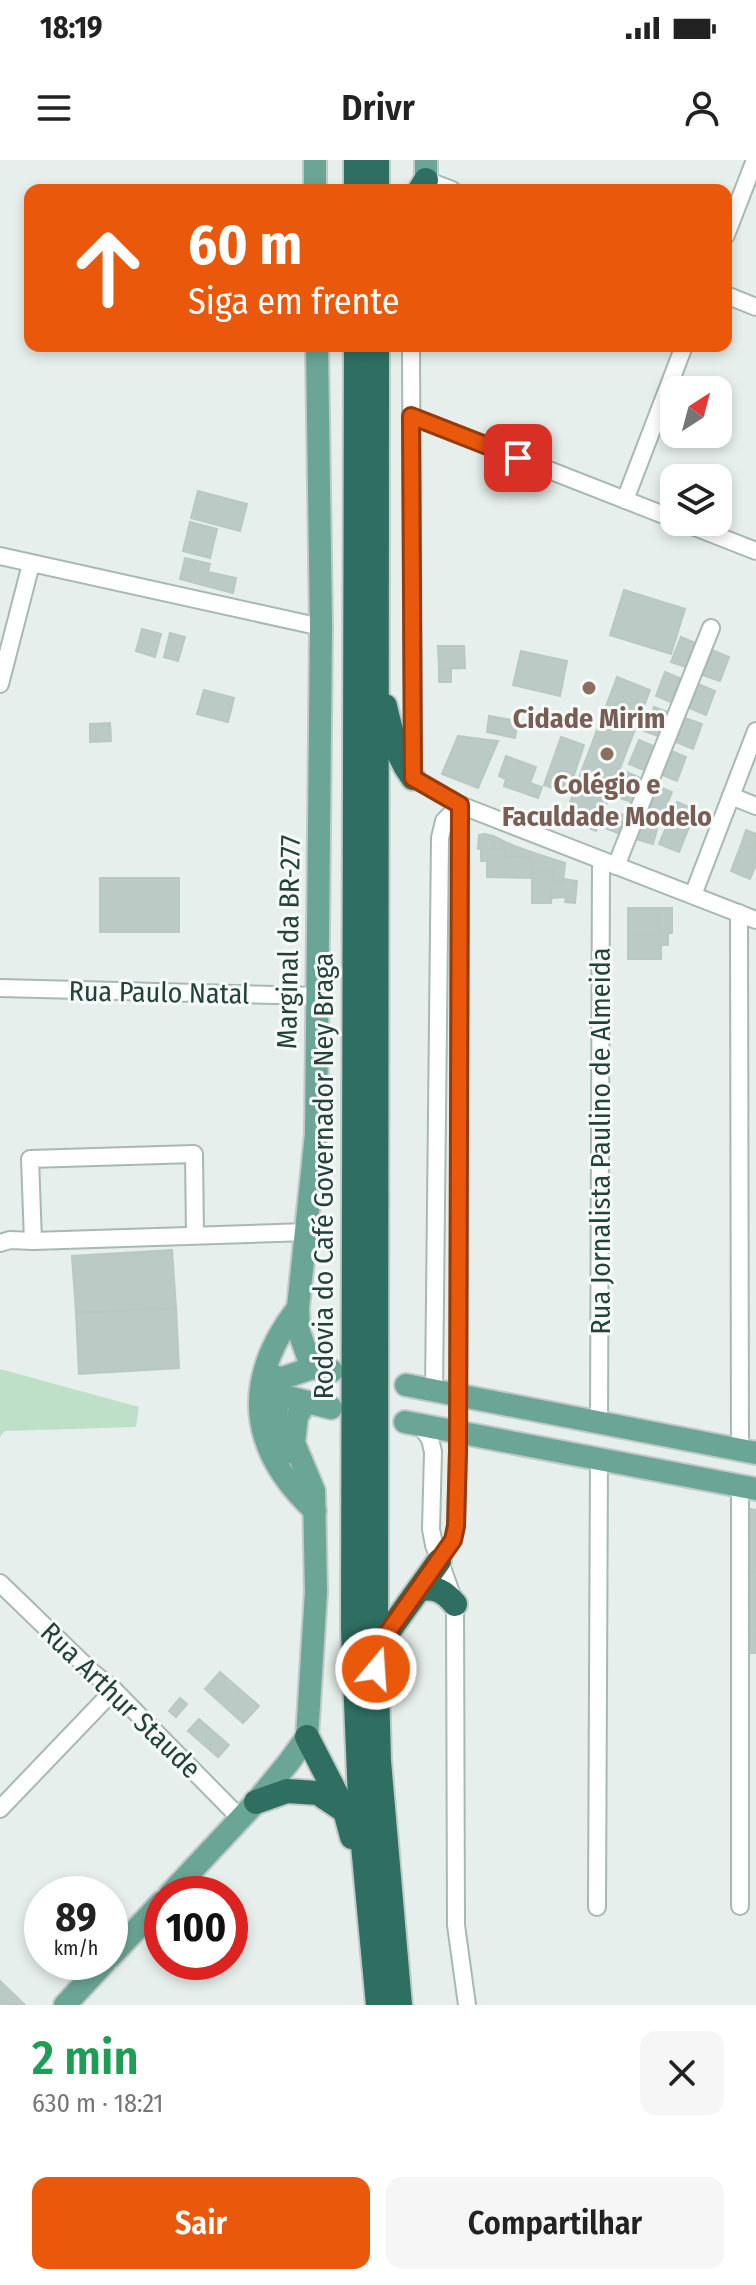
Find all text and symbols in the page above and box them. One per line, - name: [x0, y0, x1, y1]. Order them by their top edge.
- text: 18:19: [40, 10, 103, 46]
- icon: menu: [32, 86, 76, 130]
- text: Drivr: [341, 86, 415, 130]
- icon: person: [680, 86, 724, 130]
- text: 60 m: [188, 212, 302, 279]
- icon: ahead: [56, 216, 160, 320]
- text: Siga em frente: [188, 280, 400, 324]
- north arrow: [660, 376, 732, 448]
- map controls: [660, 376, 732, 536]
- pin: [484, 424, 552, 492]
- icon: arrive: [496, 436, 540, 480]
- button: layers: [660, 464, 732, 536]
- marker: Cidade Mirim: [580, 679, 598, 697]
- place label: Cidade Mirim: [513, 702, 665, 735]
- marker: Colégio e Faculdade Modelo: [598, 745, 616, 763]
- place label: Colégio e Faculdade Modelo: [502, 768, 712, 833]
- street label: Marginal da BR-277: [270, 835, 307, 1049]
- street label: Rua Jornalista Paulino de Almeida: [584, 948, 617, 1334]
- street label: Rodovia do Café Governador Ney Braga: [307, 953, 340, 1399]
- street label: Rua Paulo Natal: [68, 974, 250, 1011]
- street label: Rua Arthur Staude: [34, 1616, 208, 1785]
- position arrow: [334, 1627, 418, 1711]
- speed limit sign: 100: [144, 1876, 248, 1980]
- text: 89: [55, 1894, 97, 1942]
- text: km/h: [54, 1936, 98, 1960]
- text: 2 min: [32, 2029, 139, 2087]
- button: close: [640, 2031, 724, 2115]
- text: 630 m · 18:21: [32, 2088, 163, 2119]
- button: Sair: [32, 2177, 370, 2269]
- button: Compartilhar: [386, 2177, 724, 2269]

